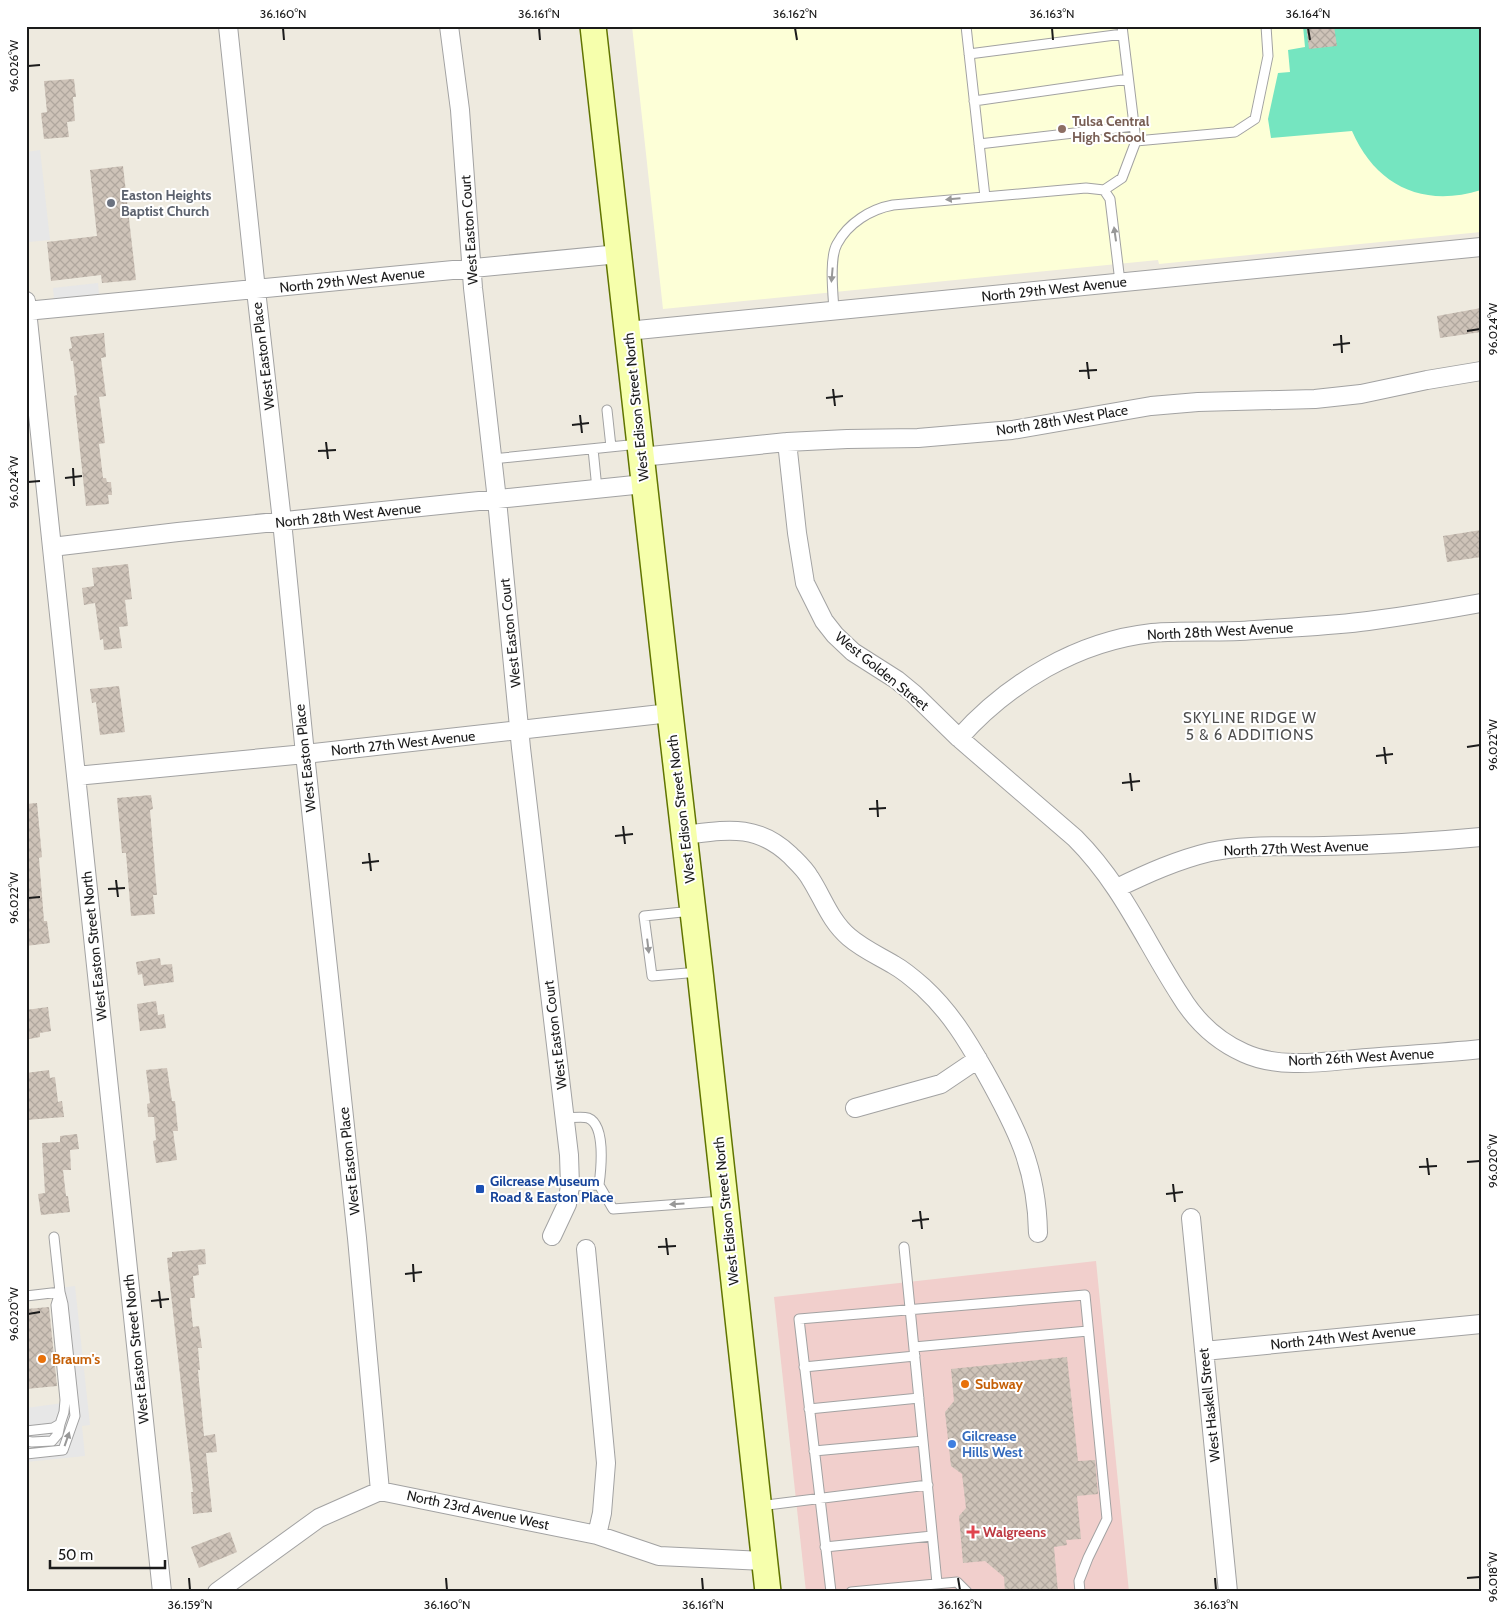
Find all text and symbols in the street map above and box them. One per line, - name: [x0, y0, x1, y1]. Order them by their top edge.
- text: 36.160°N: [260, 6, 306, 21]
- text: 36.161°N: [518, 6, 560, 21]
- text: 36.162°N: [773, 6, 817, 21]
- text: 36.163°N: [1030, 6, 1074, 21]
- text: 36.164°N: [1285, 6, 1331, 21]
- text: 96.026°W: [6, 39, 21, 92]
- place label: Tulsa Central High School: [1072, 112, 1150, 146]
- marker: Tulsa Central High School: [1056, 123, 1068, 135]
- street label: West Easton Court: [456, 174, 482, 285]
- place label: Easton Heights Baptist Church: [121, 186, 212, 220]
- one-way arrow: [945, 196, 961, 204]
- marker: Easton Heights Baptist Church: [105, 197, 117, 209]
- one-way arrow: [1111, 226, 1119, 242]
- street label: North 29th West Avenue: [278, 263, 426, 297]
- one-way arrow: [828, 267, 836, 283]
- street label: North 29th West Avenue: [980, 272, 1128, 306]
- street label: West Easton Place: [247, 301, 279, 411]
- text: 96.024°W: [1485, 302, 1500, 355]
- street label: West Edison Street North: [619, 332, 653, 482]
- street label: North 28th West Place: [995, 401, 1129, 439]
- text: 96.024°W: [6, 455, 21, 508]
- street label: North 28th West Avenue: [274, 498, 422, 532]
- street label: West Easton Court: [495, 577, 525, 689]
- street label: North 28th West Avenue: [1146, 618, 1294, 644]
- street label: West Golden Street: [831, 628, 933, 715]
- street label: West Easton Place: [290, 703, 320, 813]
- district label: SKYLINE RIDGE W 5 & 6 ADDITIONS: [1183, 709, 1317, 744]
- text: 96.022°W: [1485, 718, 1500, 771]
- street label: North 27th West Avenue: [330, 726, 476, 760]
- street label: West Edison Street North: [663, 734, 699, 884]
- street label: North 27th West Avenue: [1223, 836, 1369, 860]
- street label: West Easton Street North: [77, 870, 111, 1022]
- text: 96.022°W: [6, 871, 21, 924]
- one-way arrow: [644, 938, 652, 954]
- street label: West Easton Court: [539, 979, 571, 1091]
- street label: North 26th West Avenue: [1288, 1044, 1434, 1070]
- street label: West Easton Place: [334, 1106, 364, 1216]
- text: 96.020°W: [1485, 1133, 1500, 1188]
- street label: West Edison Street North: [709, 1136, 743, 1286]
- place label: Gilcrease Museum Road & Easton Place: [490, 1172, 614, 1206]
- marker: Gilcrease Museum Road & Easton Place: [474, 1183, 486, 1195]
- one-way arrow: [669, 1201, 685, 1209]
- street label: West Easton Street North: [119, 1273, 153, 1425]
- text: 96.020°W: [6, 1286, 21, 1341]
- street label: North 24th West Avenue: [1269, 1320, 1417, 1354]
- street label: West Haskell Street: [1194, 1347, 1224, 1463]
- place label: Braum's: [52, 1350, 100, 1368]
- marker: Braum's: [36, 1353, 48, 1365]
- place label: Subway: [975, 1375, 1023, 1393]
- marker: Subway: [959, 1378, 971, 1390]
- place label: Gilcrease Hills West: [962, 1427, 1023, 1461]
- one-way arrow: [63, 1431, 71, 1446]
- marker: Gilcrease Hills West: [946, 1438, 958, 1450]
- street label: North 23rd Avenue West: [405, 1486, 551, 1534]
- place label: Walgreens: [983, 1523, 1046, 1541]
- marker: Walgreens: [967, 1526, 979, 1538]
- scale bar: [50, 1538, 165, 1570]
- text: 50 m: [58, 1546, 93, 1564]
- text: 96.018°W: [1485, 1551, 1500, 1602]
- text: 36.159°N: [168, 1597, 212, 1612]
- text: 36.160°N: [424, 1597, 470, 1612]
- text: 36.161°N: [682, 1597, 724, 1612]
- text: 36.162°N: [938, 1597, 982, 1612]
- text: 36.163°N: [1194, 1597, 1238, 1612]

